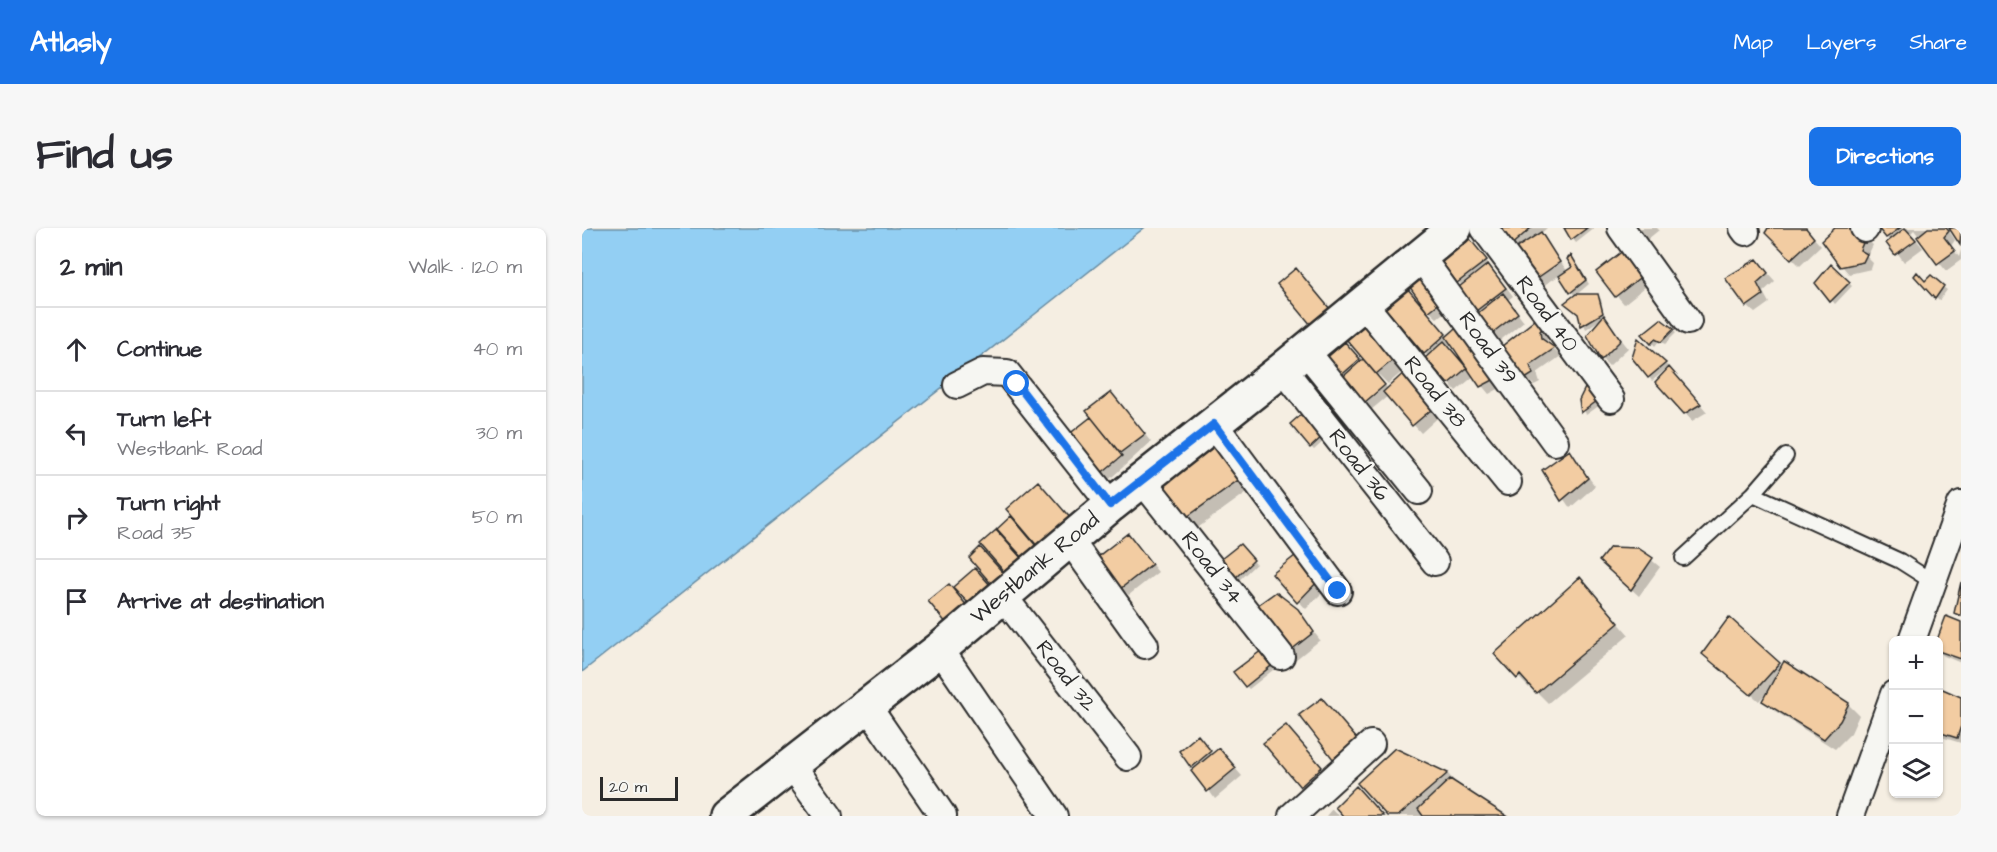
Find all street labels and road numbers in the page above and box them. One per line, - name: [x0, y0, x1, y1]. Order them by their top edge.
- street label: Road 40: [1508, 269, 1586, 359]
- street label: Road 39: [1451, 305, 1525, 391]
- street label: Road 38: [1396, 349, 1474, 435]
- street label: Road 36: [1321, 422, 1397, 508]
- street label: Westbank Road: [964, 505, 1106, 631]
- street label: Road 34: [1173, 525, 1251, 611]
- street label: Road 32: [1028, 634, 1104, 719]

